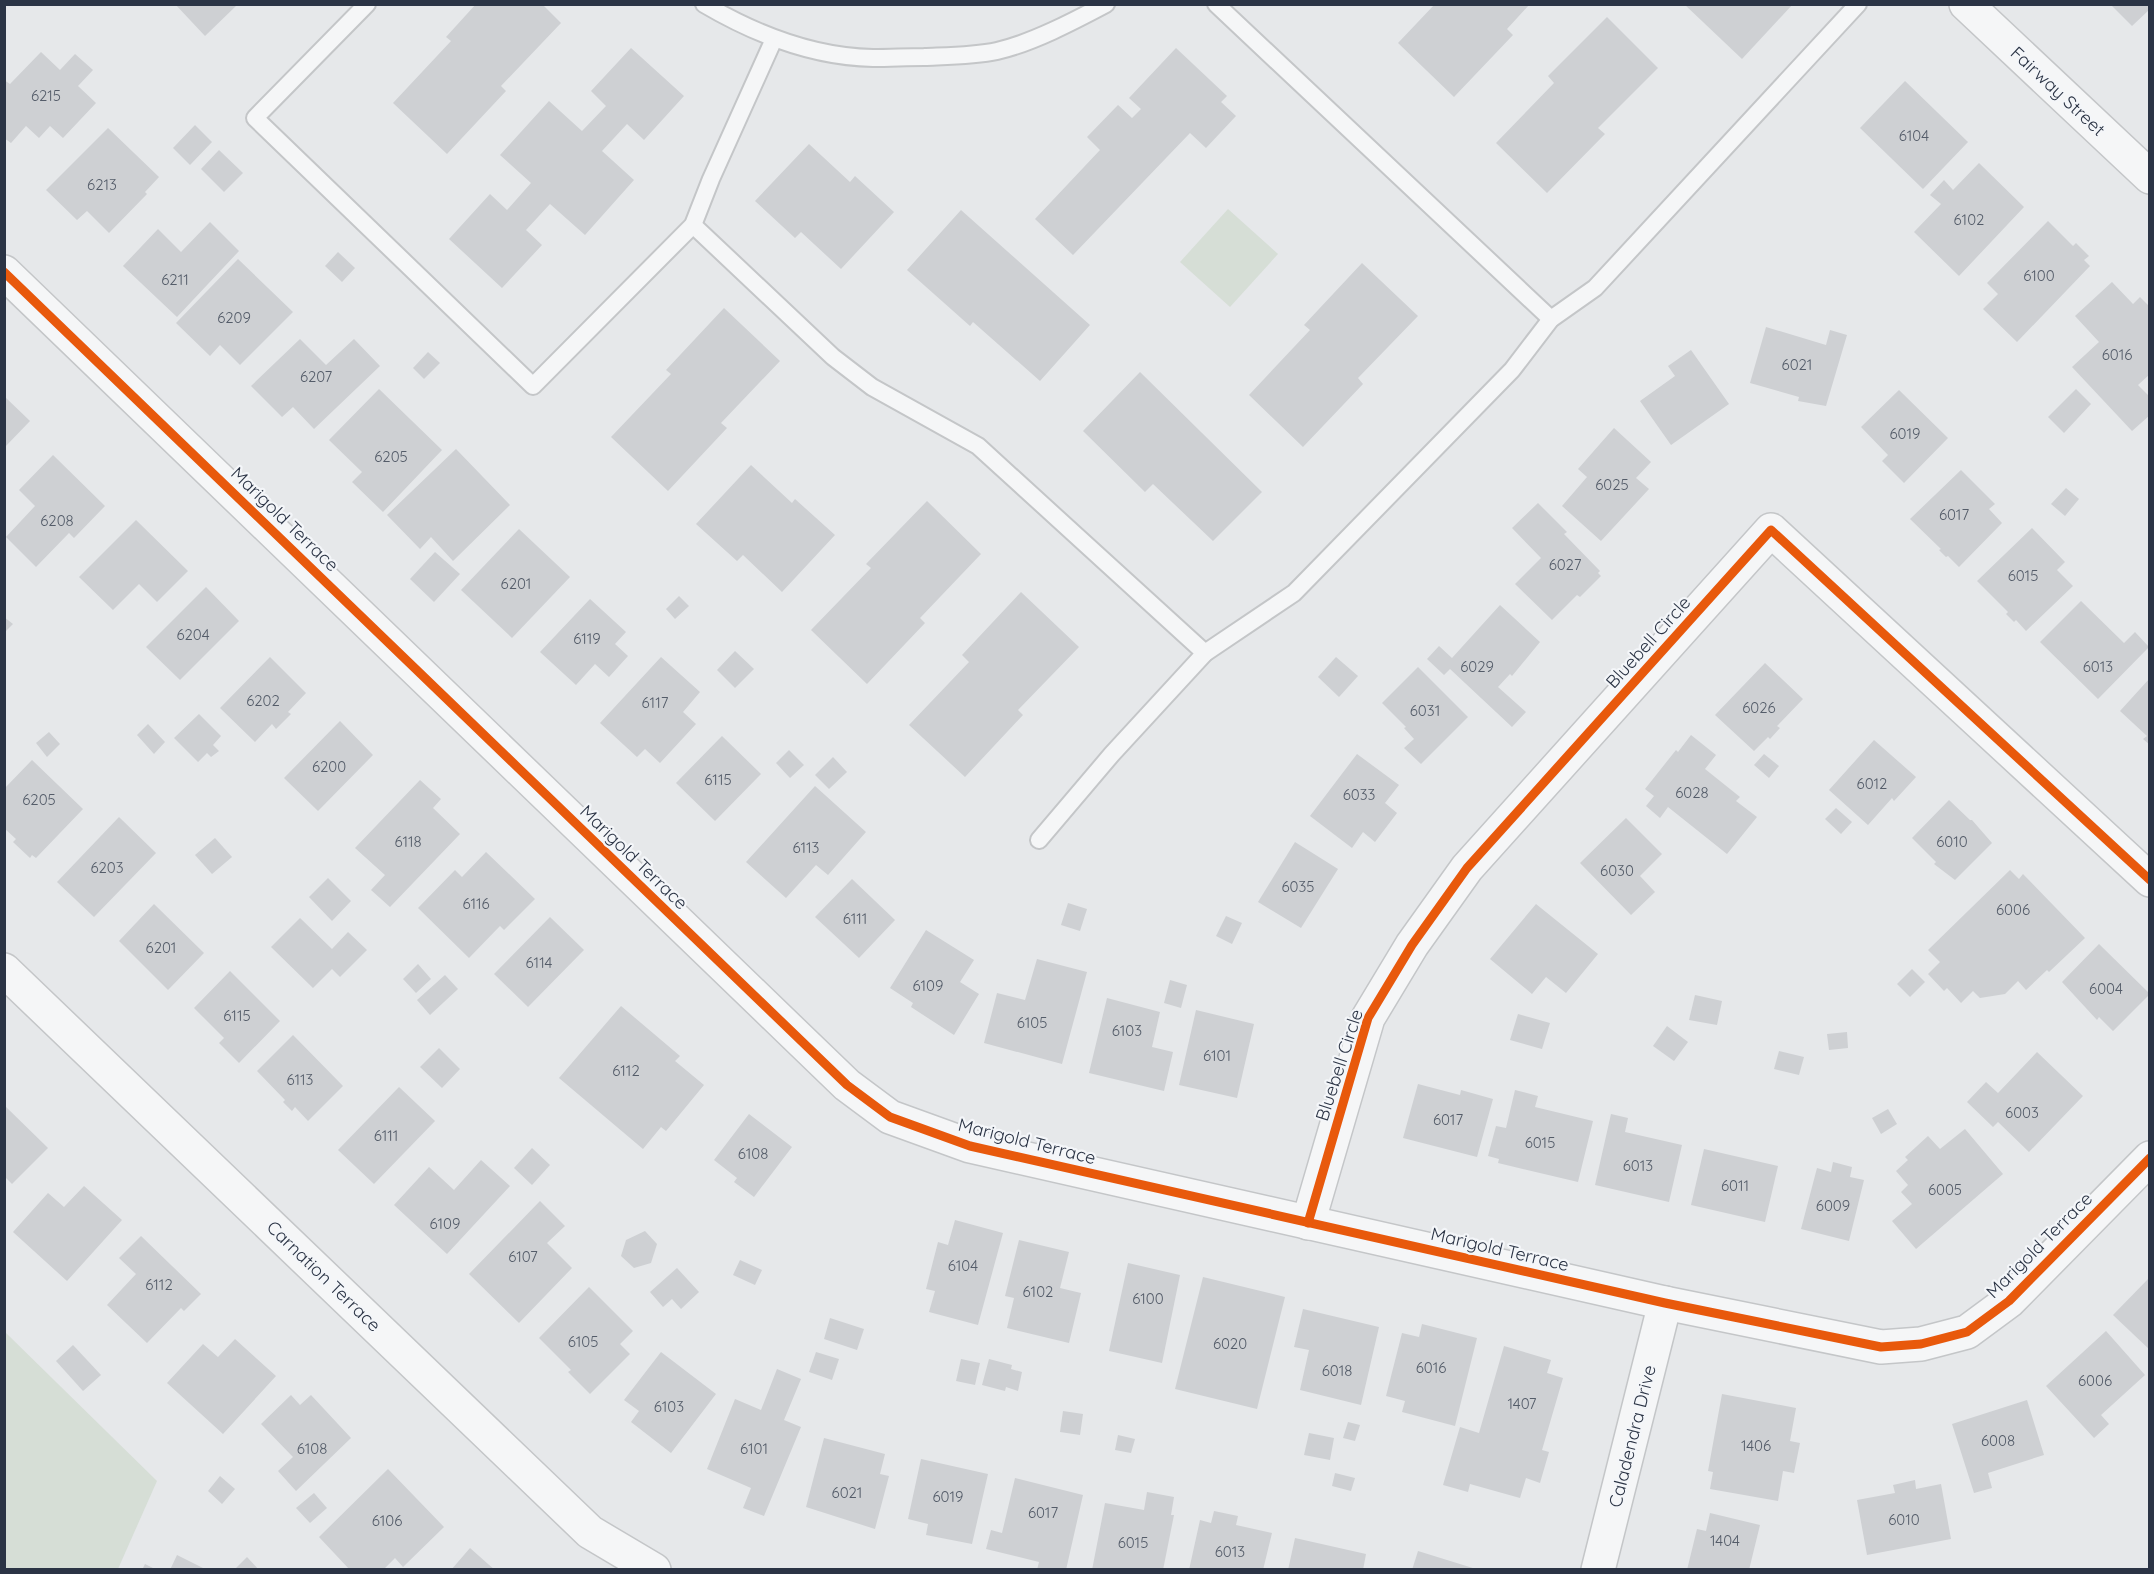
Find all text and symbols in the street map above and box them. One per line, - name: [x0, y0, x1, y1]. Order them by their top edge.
- street label: Fairway Street: [2006, 41, 2110, 141]
- house number: 6215: [31, 86, 61, 105]
- house number: 6104: [1899, 126, 1929, 145]
- house number: 6213: [87, 175, 117, 194]
- house number: 6102: [1954, 210, 1984, 229]
- house number: 6100: [2023, 266, 2055, 285]
- house number: 6211: [161, 270, 189, 289]
- house number: 6209: [217, 308, 251, 327]
- house number: 6016: [2102, 345, 2132, 364]
- house number: 6021: [1782, 355, 1812, 374]
- house number: 6207: [300, 367, 332, 386]
- house number: 6019: [1890, 424, 1920, 443]
- house number: 6205: [374, 447, 408, 466]
- street label: Marigold Terrace: [226, 462, 344, 576]
- house number: 6025: [1595, 475, 1629, 494]
- house number: 6017: [1939, 505, 1969, 524]
- house number: 6208: [40, 511, 74, 530]
- house number: 6027: [1549, 555, 1582, 574]
- house number: 6015: [2008, 566, 2038, 585]
- house number: 6201: [501, 574, 531, 593]
- street label: Bluebell Circle: [1601, 591, 1695, 693]
- house number: 6204: [176, 625, 210, 644]
- house number: 6119: [573, 629, 601, 648]
- house number: 6029: [1460, 657, 1494, 676]
- house number: 6013: [2083, 657, 2113, 676]
- house number: 6202: [246, 691, 280, 710]
- house number: 6117: [642, 693, 669, 712]
- house number: 6026: [1742, 698, 1776, 717]
- house number: 6031: [1410, 701, 1440, 720]
- house number: 6200: [312, 757, 346, 776]
- house number: 6115: [704, 770, 732, 789]
- house number: 6012: [1857, 774, 1887, 793]
- house number: 6028: [1675, 783, 1709, 802]
- house number: 6033: [1343, 785, 1375, 804]
- house number: 6205: [22, 790, 56, 809]
- street label: Marigold Terrace: [575, 800, 693, 914]
- house number: 6118: [394, 832, 422, 851]
- house number: 6010: [1936, 832, 1968, 851]
- house number: 6113: [793, 838, 820, 857]
- house number: 6203: [90, 858, 124, 877]
- house number: 6030: [1600, 861, 1634, 880]
- house number: 6035: [1281, 877, 1315, 896]
- house number: 6116: [462, 894, 490, 913]
- house number: 6006: [1996, 900, 2030, 919]
- house number: 6111: [843, 909, 867, 928]
- house number: 6201: [146, 938, 176, 957]
- house number: 6114: [526, 953, 552, 972]
- house number: 6109: [913, 976, 943, 995]
- house number: 6004: [2089, 979, 2123, 998]
- house number: 6115: [223, 1006, 251, 1025]
- street label: Bluebell Circle: [1310, 1006, 1368, 1124]
- house number: 6105: [1017, 1013, 1047, 1032]
- house number: 6103: [1112, 1021, 1142, 1040]
- house number: 6101: [1203, 1046, 1231, 1065]
- house number: 6112: [612, 1061, 640, 1080]
- house number: 6113: [287, 1070, 314, 1089]
- house number: 6003: [2005, 1103, 2039, 1122]
- house number: 6017: [1433, 1110, 1463, 1129]
- street label: Marigold Terrace: [956, 1113, 1098, 1169]
- house number: 6111: [374, 1126, 398, 1145]
- house number: 6015: [1525, 1133, 1555, 1152]
- house number: 6108: [738, 1144, 768, 1163]
- house number: 6013: [1623, 1156, 1653, 1175]
- house number: 6011: [1721, 1176, 1749, 1195]
- house number: 6005: [1928, 1180, 1962, 1199]
- street label: Marigold Terrace: [1981, 1187, 2097, 1303]
- house number: 6009: [1816, 1196, 1850, 1215]
- house number: 6109: [430, 1214, 460, 1233]
- street label: Carnation Terrace: [262, 1216, 386, 1336]
- street label: Marigold Terrace: [1429, 1222, 1571, 1276]
- house number: 6107: [508, 1247, 538, 1266]
- house number: 6104: [948, 1256, 978, 1275]
- house number: 6112: [145, 1275, 173, 1294]
- house number: 6102: [1023, 1282, 1053, 1301]
- house number: 6100: [1132, 1289, 1164, 1308]
- house number: 6105: [568, 1332, 598, 1351]
- house number: 6020: [1213, 1334, 1247, 1353]
- house number: 6016: [1416, 1358, 1446, 1377]
- house number: 6018: [1322, 1361, 1352, 1380]
- street label: Caladendra Drive: [1603, 1362, 1661, 1510]
- house number: 6006: [2078, 1371, 2112, 1390]
- house number: 1407: [1507, 1394, 1537, 1413]
- house number: 6103: [654, 1397, 684, 1416]
- house number: 6008: [1981, 1431, 2015, 1450]
- house number: 1406: [1741, 1436, 1771, 1455]
- house number: 6108: [297, 1439, 327, 1458]
- house number: 6101: [740, 1439, 768, 1458]
- house number: 6021: [832, 1483, 862, 1502]
- house number: 6019: [933, 1487, 963, 1506]
- house number: 6017: [1028, 1503, 1058, 1522]
- house number: 6010: [1888, 1510, 1920, 1529]
- house number: 6106: [372, 1511, 402, 1530]
- house number: 1404: [1710, 1531, 1740, 1550]
- house number: 6015: [1118, 1533, 1148, 1552]
- house number: 6013: [1215, 1542, 1245, 1561]

